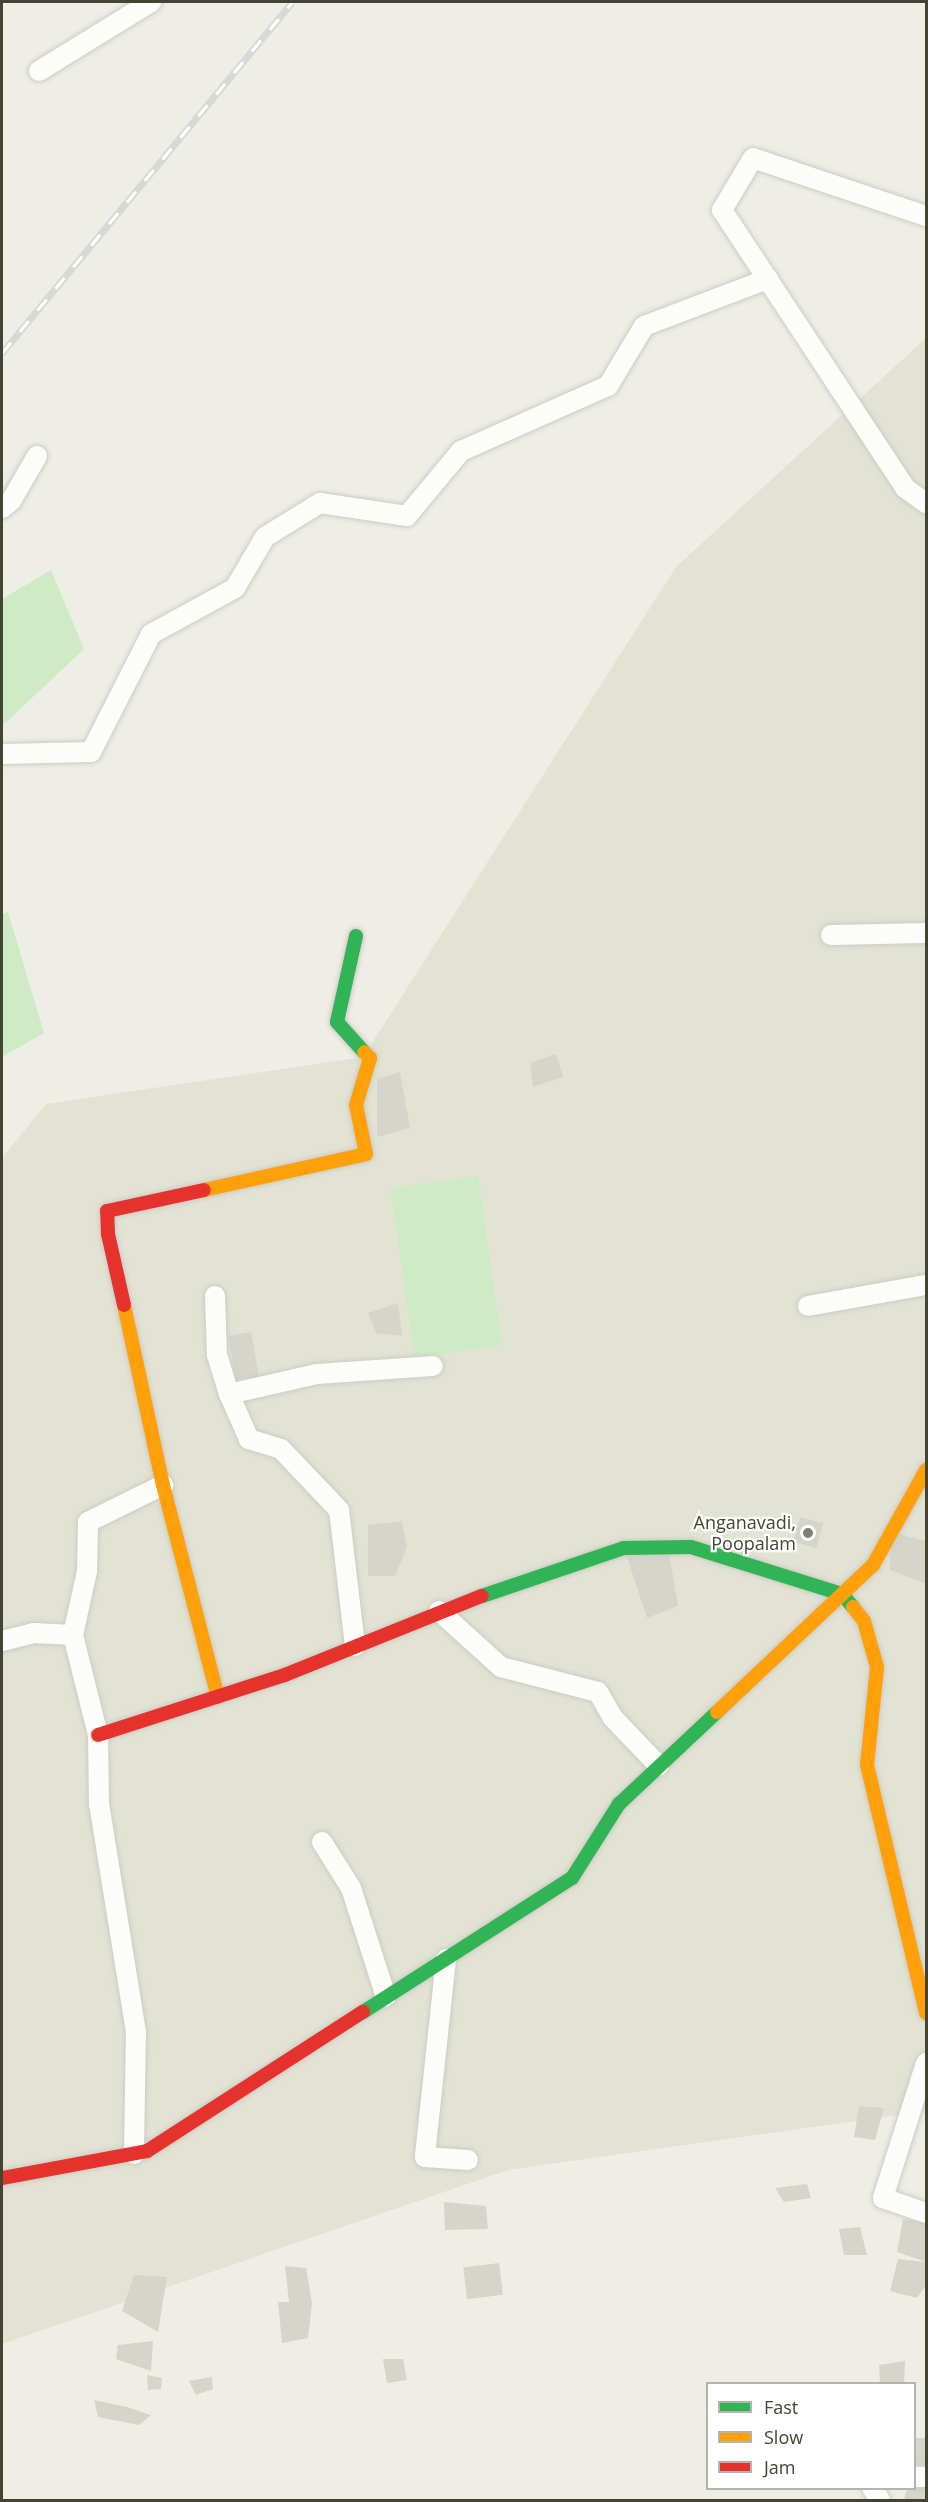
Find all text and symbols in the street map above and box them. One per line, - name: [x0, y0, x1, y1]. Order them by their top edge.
- place label: Anganavadi, Poopalam: [694, 1512, 796, 1555]
- marker: Anganavadi, Poopalam: [801, 1526, 815, 1540]
- legend: [706, 2382, 916, 2490]
- text: Fast: [764, 2395, 798, 2419]
- text: Slow: [764, 2425, 803, 2449]
- text: Jam: [764, 2455, 796, 2479]

